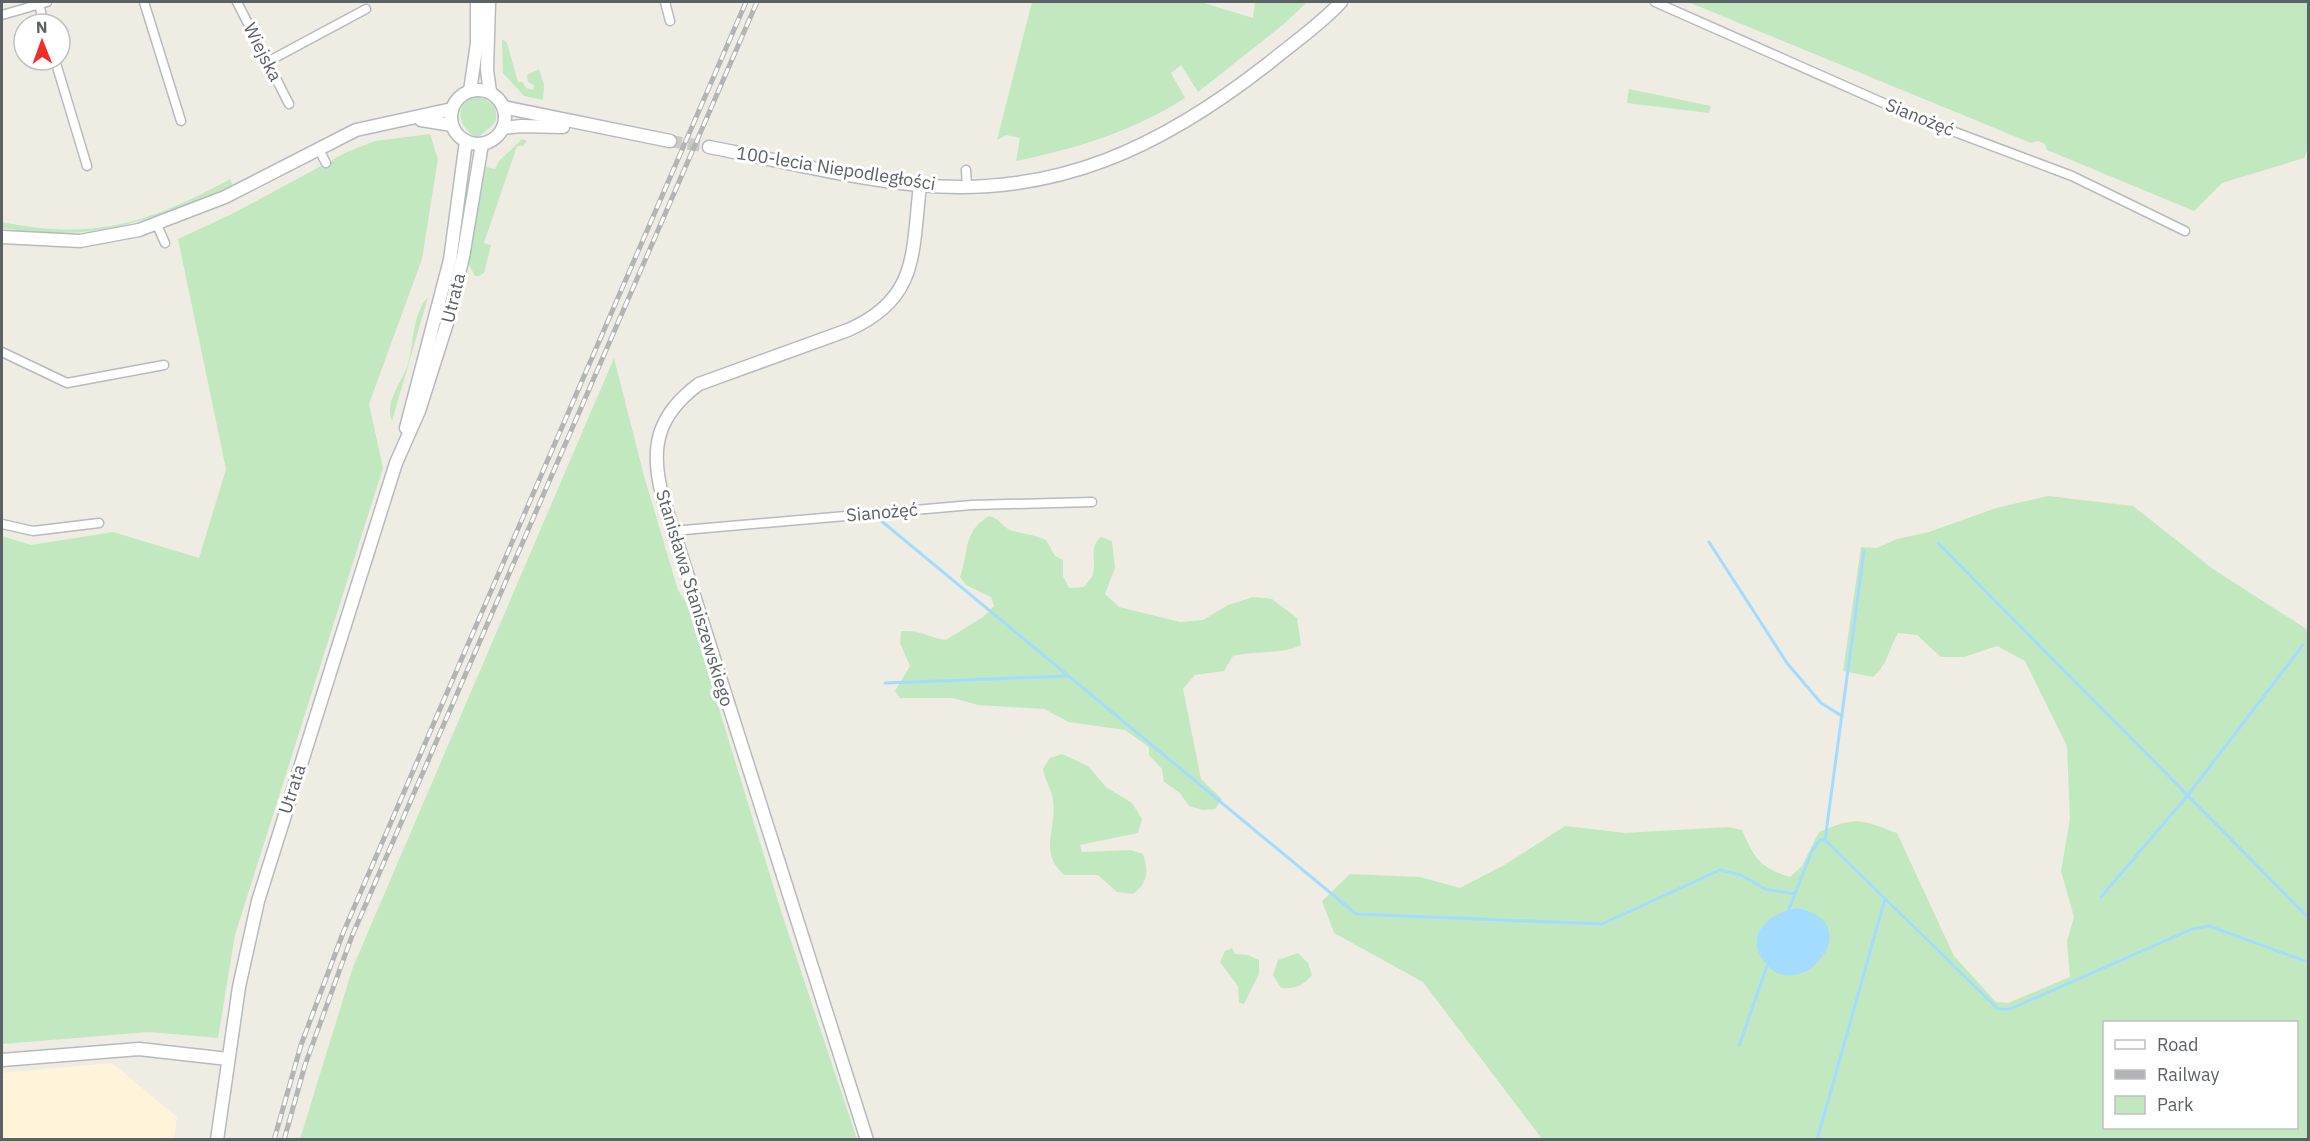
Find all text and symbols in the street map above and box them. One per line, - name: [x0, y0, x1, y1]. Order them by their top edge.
- north arrow: [12, 12, 72, 72]
- text: N: [36, 17, 48, 37]
- street label: Wiejska: [239, 19, 288, 85]
- street label: Sianożęć: [1882, 93, 1958, 141]
- street label: 100-lecia Niepodległości: [735, 141, 937, 195]
- street label: Utrata: [436, 270, 470, 325]
- street label: Stanisława Staniszewskiego: [651, 487, 739, 709]
- street label: Sianożęć: [845, 497, 919, 527]
- street label: Utrata: [273, 761, 311, 817]
- legend: [2103, 1021, 2298, 1129]
- text: Road: [2157, 1033, 2198, 1056]
- text: Railway: [2157, 1063, 2219, 1086]
- text: Park: [2157, 1093, 2194, 1116]

